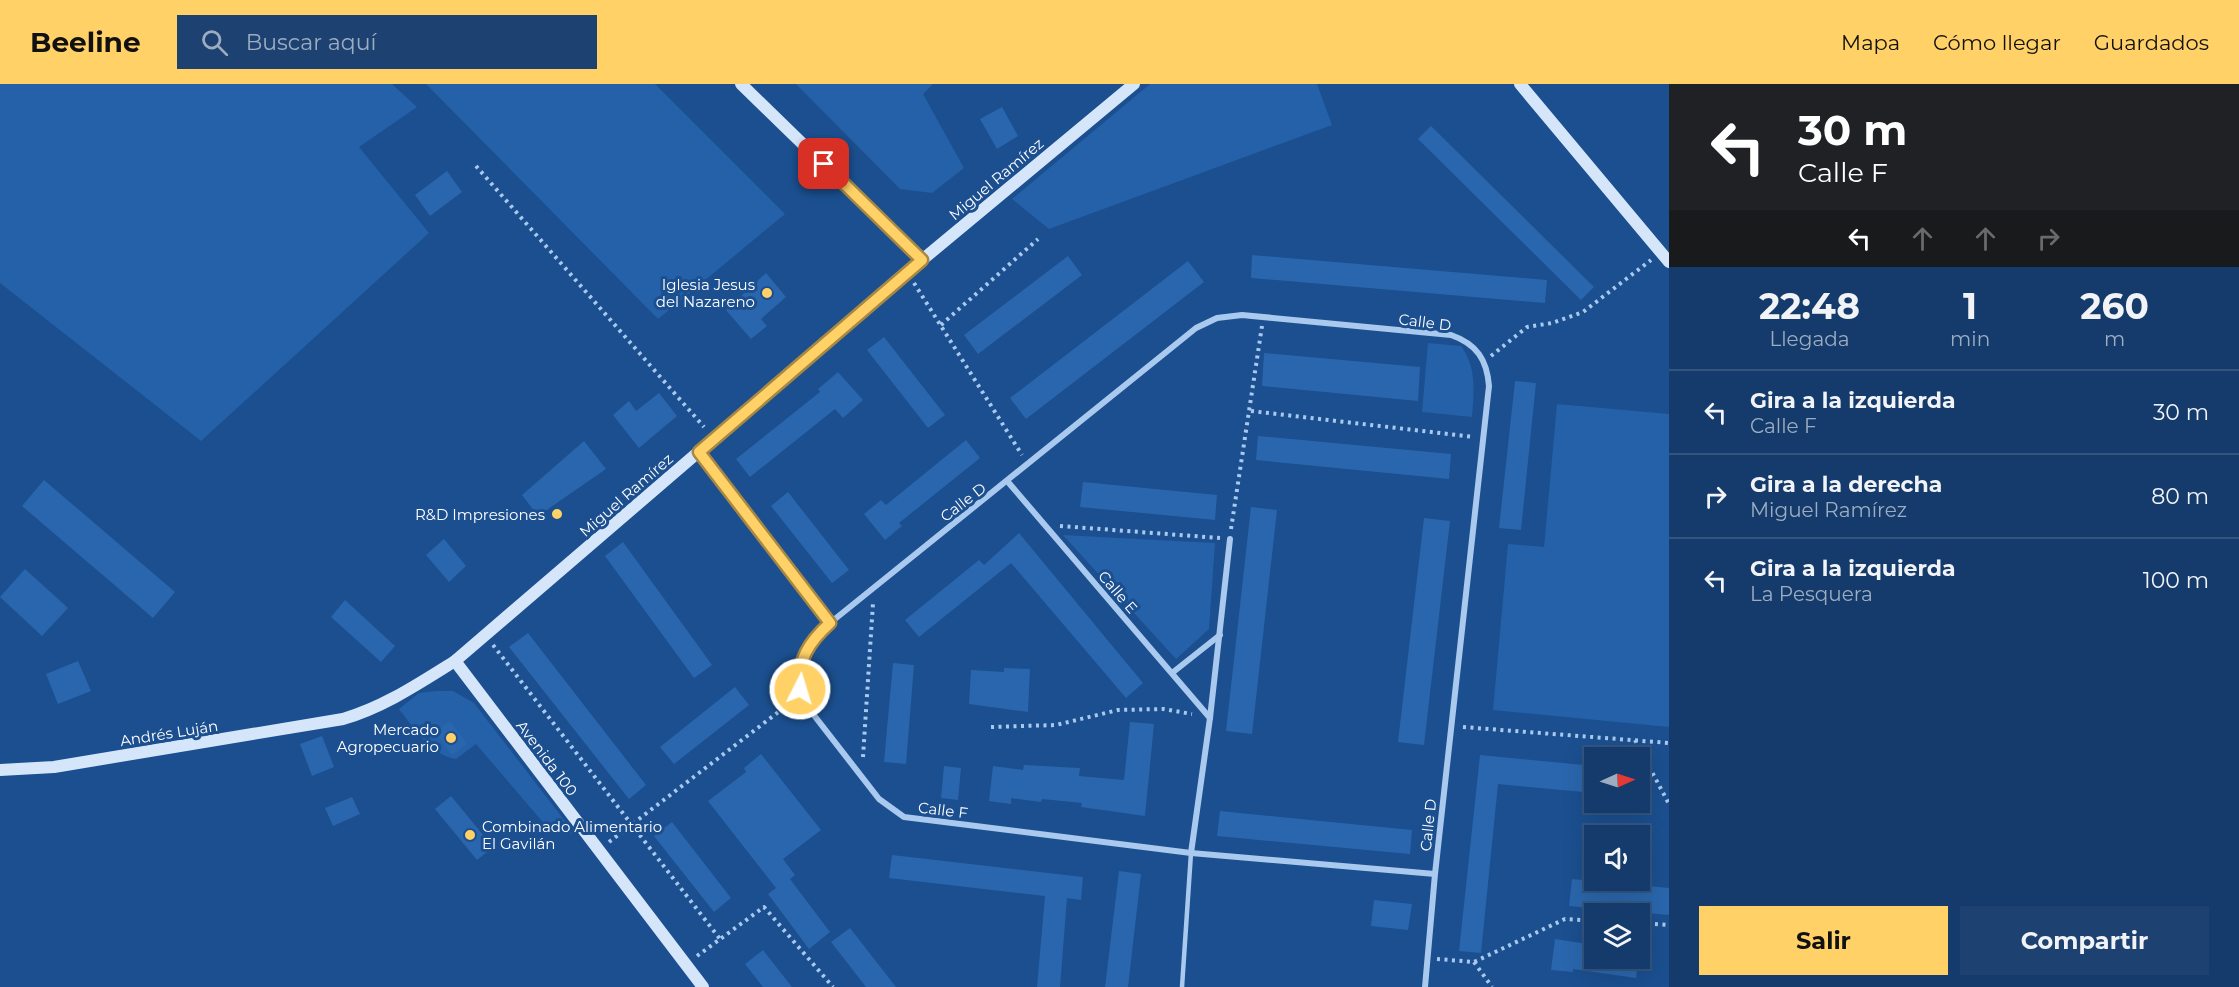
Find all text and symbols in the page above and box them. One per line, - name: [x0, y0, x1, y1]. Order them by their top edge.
- search box: [177, 15, 597, 69]
- text: Beeline: [30, 25, 141, 59]
- icon: search: [198, 26, 231, 59]
- text: Buscar aquí: [246, 29, 376, 56]
- text: Mapa: [1841, 30, 1900, 55]
- text: Cómo llegar: [1933, 30, 2061, 55]
- text: Guardados: [2094, 30, 2209, 55]
- text: 30 m: [1798, 104, 1907, 156]
- icon: left: [1699, 108, 1777, 186]
- street label: Miguel Ramírez: [945, 134, 1047, 224]
- pin: [798, 138, 849, 189]
- icon: arrive: [807, 147, 840, 180]
- text: Calle F: [1798, 156, 1888, 189]
- icon: left: [1843, 222, 1876, 255]
- icon: ahead: [1906, 222, 1939, 255]
- icon: ahead: [1969, 222, 2002, 255]
- icon: right: [2032, 222, 2065, 255]
- place label: Iglesia Jesus del Nazareno: [656, 275, 755, 311]
- text: 22:48: [1759, 284, 1860, 328]
- text: 1: [1963, 284, 1977, 328]
- text: 260: [2080, 284, 2149, 328]
- marker: Iglesia Jesus del Nazareno: [760, 286, 774, 300]
- street label: Calle D: [1398, 309, 1452, 335]
- text: Llegada: [1769, 327, 1850, 351]
- text: min: [1950, 327, 1990, 351]
- text: m: [2104, 327, 2125, 351]
- text: Gira a la izquierda: [1750, 387, 1956, 414]
- icon: left: [1699, 396, 1732, 429]
- text: 30 m: [2153, 399, 2209, 426]
- text: Calle F: [1750, 414, 1817, 438]
- street label: Miguel Ramírez: [575, 449, 677, 541]
- text: Gira a la derecha: [1750, 471, 1942, 498]
- street label: Calle D: [936, 478, 990, 526]
- icon: right: [1699, 480, 1732, 513]
- text: 80 m: [2151, 483, 2209, 510]
- text: Miguel Ramírez: [1750, 498, 1907, 522]
- place label: R&D Impresiones: [415, 505, 545, 524]
- marker: R&D Impresiones: [550, 507, 564, 521]
- text: Gira a la izquierda: [1750, 555, 1956, 582]
- icon: left: [1699, 564, 1732, 597]
- street label: Calle E: [1094, 567, 1142, 617]
- text: 100 m: [2143, 567, 2209, 594]
- text: La Pesquera: [1750, 582, 1873, 606]
- position arrow: [768, 657, 832, 721]
- street label: Andrés Luján: [119, 716, 219, 750]
- street label: Avenida 100: [512, 716, 582, 800]
- place label: Mercado Agropecuario: [337, 720, 439, 756]
- marker: Mercado Agropecuario: [444, 731, 458, 745]
- north arrow: [1584, 747, 1650, 813]
- map controls: [1584, 747, 1650, 969]
- street label: Calle F: [917, 798, 969, 822]
- street label: Calle D: [1416, 798, 1440, 852]
- place label: Combinado Alimentario El Gavilán: [482, 817, 662, 853]
- button: sound: [1584, 825, 1650, 891]
- marker: Combinado Alimentario El Gavilán: [463, 828, 477, 842]
- button: layers: [1584, 903, 1650, 969]
- button: Salir: [1699, 906, 1948, 975]
- button: Compartir: [1960, 906, 2209, 975]

